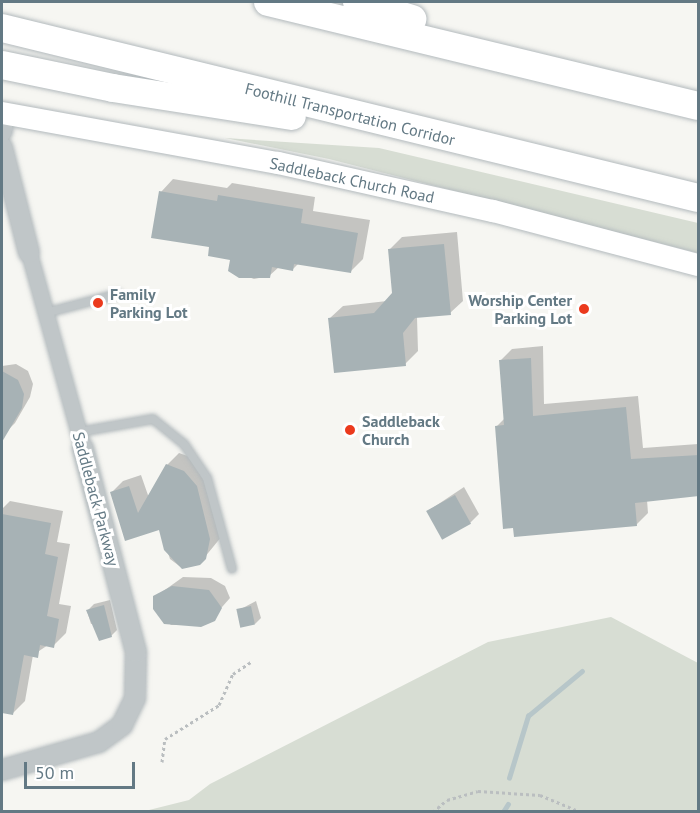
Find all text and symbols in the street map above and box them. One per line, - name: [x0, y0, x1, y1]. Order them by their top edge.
- street label: Foothill Transportation Corridor: [243, 79, 457, 149]
- street label: Saddleback Church Road: [268, 153, 436, 207]
- place label: Family Parking Lot: [110, 284, 188, 322]
- place label: Worship Center Parking Lot: [468, 290, 572, 328]
- marker: Family Parking Lot: [91, 296, 105, 310]
- marker: Worship Center Parking Lot: [577, 302, 591, 316]
- place label: Saddleback Church: [362, 411, 440, 449]
- marker: Saddleback Church: [343, 423, 357, 437]
- street label: Saddleback Parkway: [69, 430, 123, 568]
- scale bar: [27, 750, 138, 788]
- text: 50 m: [35, 761, 74, 784]

